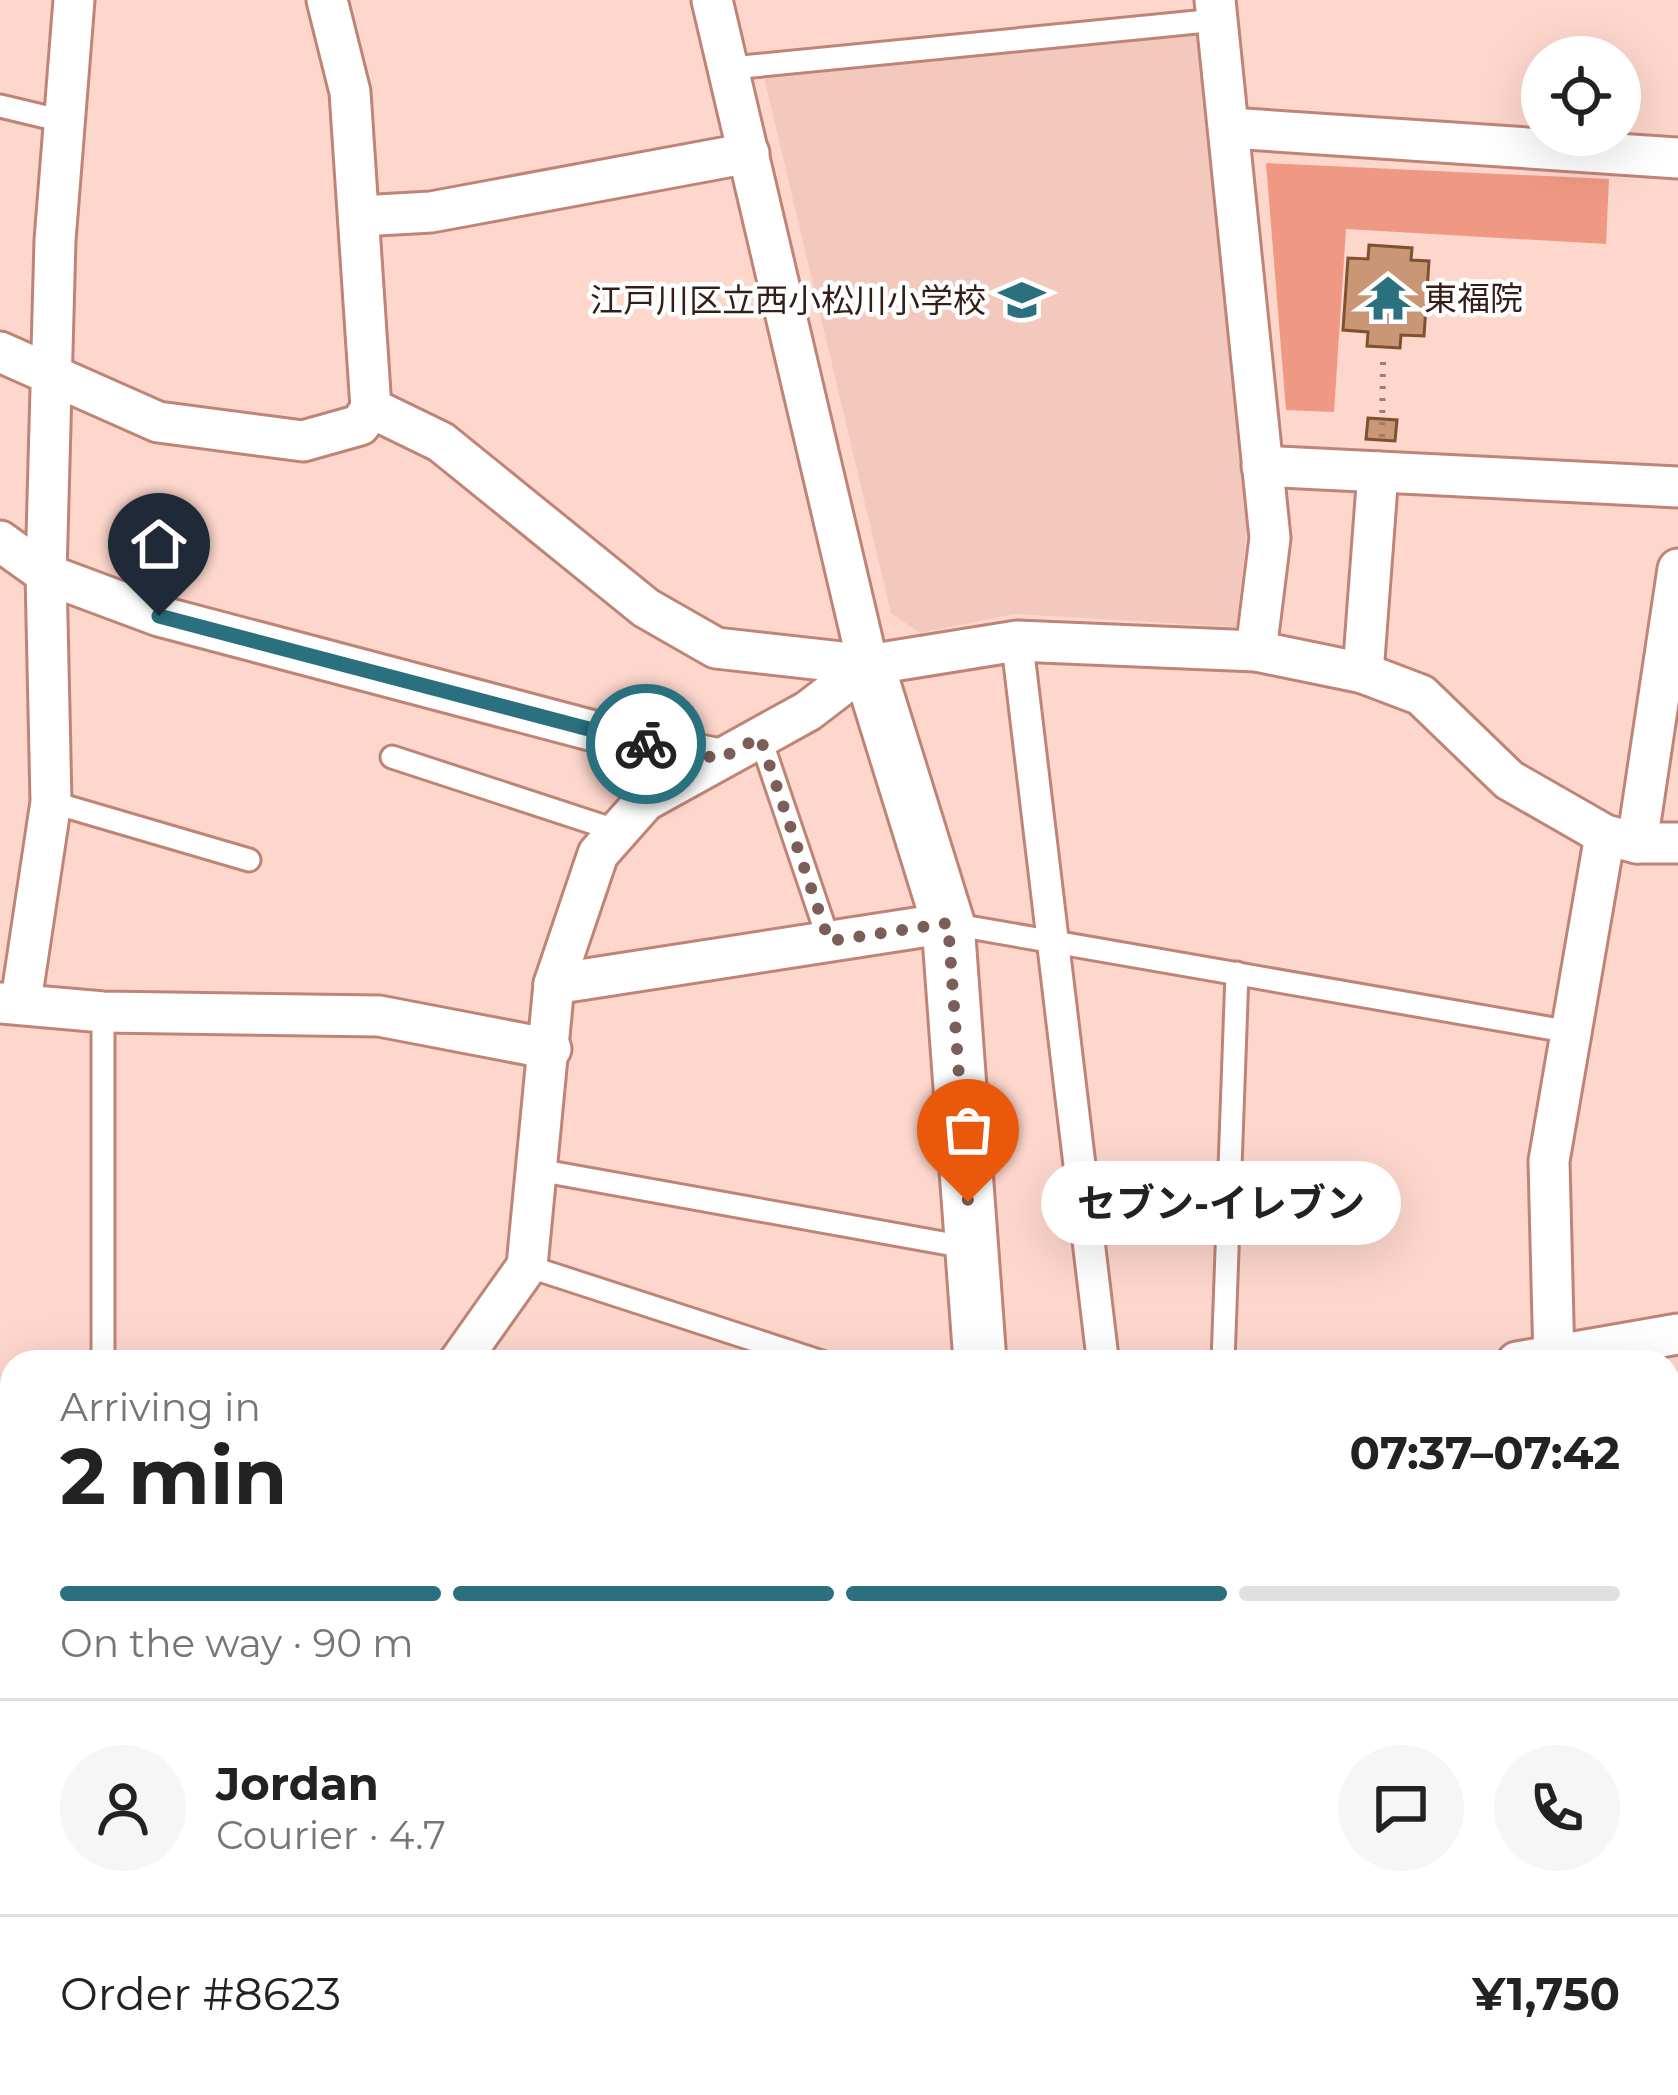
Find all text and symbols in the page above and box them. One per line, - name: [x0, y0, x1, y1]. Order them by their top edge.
- map controls: [1521, 36, 1641, 156]
- button: locate: [1521, 36, 1641, 156]
- temple icon: 東福院: [1363, 273, 1413, 323]
- school or university icon: 江戸川区立西小松川小学校: [997, 275, 1047, 325]
- place label: 東福院: [1424, 278, 1523, 318]
- place label: 江戸川区立西小松川小学校: [590, 280, 986, 320]
- pin: [108, 493, 210, 616]
- icon: home: [126, 511, 192, 577]
- courier: [586, 684, 706, 804]
- icon: bike: [613, 711, 679, 777]
- pin: [917, 1079, 1019, 1202]
- icon: bag: [935, 1097, 1001, 1163]
- callout: セブン-イレブン: [1040, 1160, 1400, 1244]
- text: セブン-イレブン: [1077, 1179, 1365, 1227]
- text: Arriving in: [60, 1383, 261, 1431]
- text: 07:37–07:42: [1350, 1425, 1620, 1480]
- text: 2 min: [60, 1428, 287, 1524]
- text: On the way · 90 m: [60, 1619, 414, 1667]
- button: person: [60, 1745, 186, 1871]
- button: chat: [1338, 1745, 1464, 1871]
- button: phone: [1494, 1745, 1620, 1871]
- text: Jordan: [216, 1756, 379, 1811]
- text: Courier · 4.7: [216, 1811, 446, 1859]
- text: Order #8623: [60, 1966, 341, 2021]
- text: ¥1,750: [1472, 1966, 1620, 2021]

